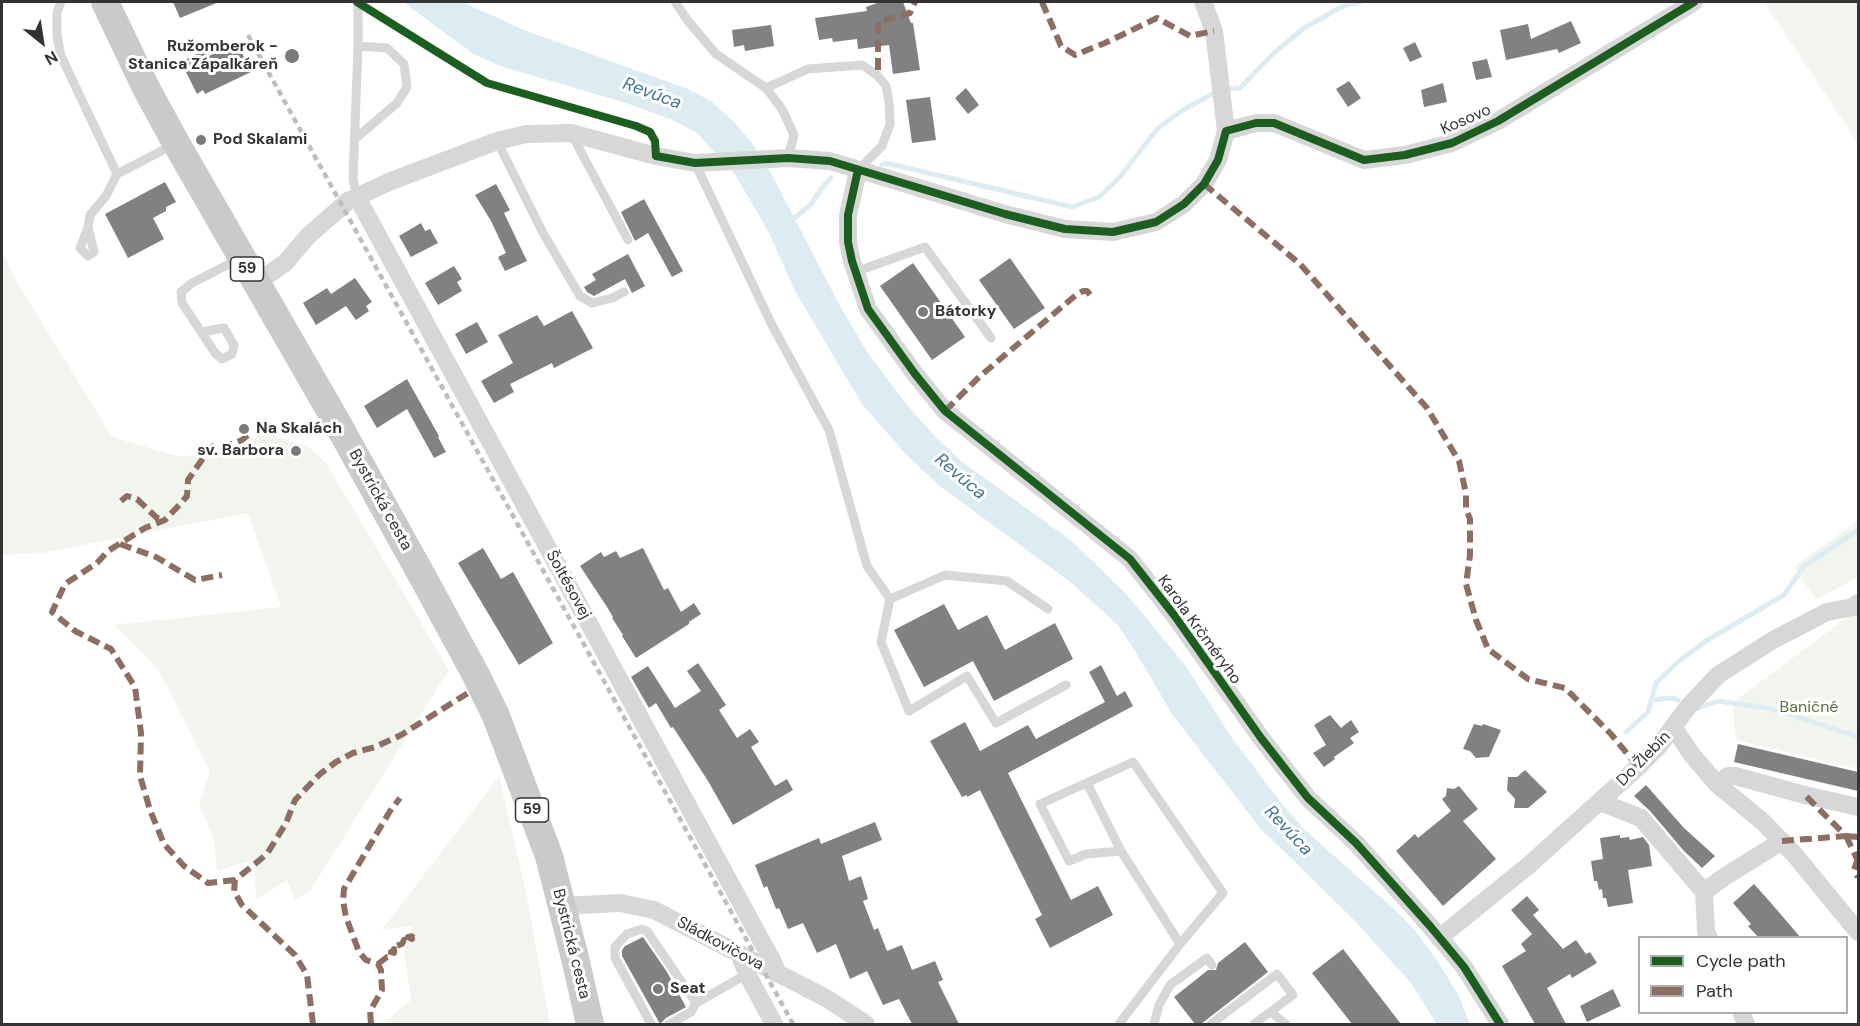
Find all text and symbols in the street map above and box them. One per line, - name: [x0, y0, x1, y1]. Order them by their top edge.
- north arrow: [12, 12, 72, 72]
- place label: Ružomberok - Stanica Zápalkáreň: [128, 37, 278, 75]
- text: N: [41, 46, 62, 70]
- marker: Ružomberok - Stanica Zápalkáreň: [283, 47, 301, 65]
- water label: Revúca: [620, 73, 684, 115]
- street label: Kosovo: [1438, 100, 1494, 140]
- place label: Pod Skalami: [213, 130, 307, 150]
- marker: Pod Skalami: [194, 133, 208, 147]
- road number: 59: [230, 257, 264, 281]
- place label: Bátorky: [935, 302, 996, 322]
- marker: Bátorky: [916, 305, 930, 319]
- place label: Na Skalách: [256, 419, 342, 439]
- marker: Na Skalách: [237, 422, 251, 436]
- place label: sv. Barbora: [197, 441, 284, 461]
- marker: sv. Barbora: [289, 444, 303, 458]
- street label: Bystrická cesta: [344, 446, 416, 554]
- water label: Revúca: [930, 449, 990, 505]
- street label: Šoltésovej: [541, 547, 595, 623]
- street label: Karola Krčméryho: [1153, 572, 1245, 688]
- park label: Baničné: [1780, 698, 1838, 718]
- street label: Do Žlebín: [1613, 728, 1675, 790]
- road number: 59: [516, 798, 548, 822]
- water label: Revúca: [1259, 801, 1317, 861]
- street label: Bystrická cesta: [548, 887, 594, 1001]
- street label: Sládkovičova: [673, 913, 767, 975]
- legend: [1638, 936, 1848, 1014]
- text: Cycle path: [1696, 949, 1786, 973]
- place label: Seat: [670, 979, 706, 999]
- text: Path: [1696, 979, 1733, 1003]
- marker: Seat: [651, 982, 665, 996]

